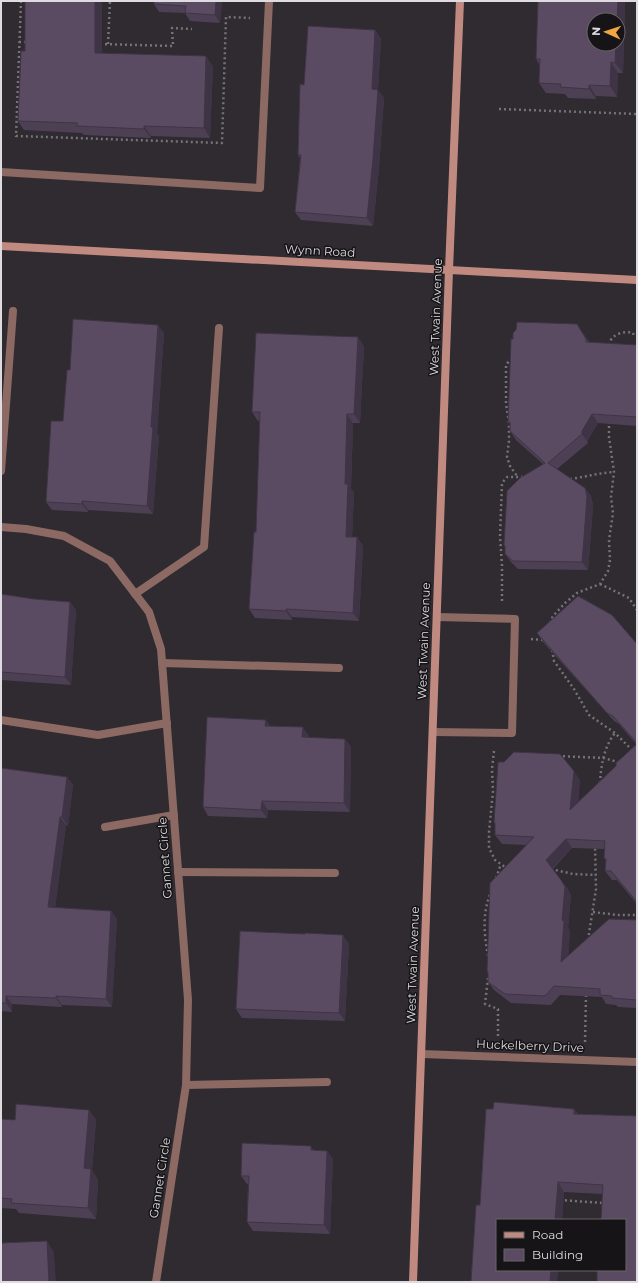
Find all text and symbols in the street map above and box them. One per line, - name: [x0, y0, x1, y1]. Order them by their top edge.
- north arrow: [586, 12, 626, 52]
- text: N: [589, 27, 603, 36]
- street label: Wynn Road: [284, 241, 356, 260]
- street label: West Twain Avenue: [426, 258, 445, 376]
- street label: West Twain Avenue: [414, 582, 433, 700]
- street label: Gannet Circle: [154, 817, 175, 899]
- street label: West Twain Avenue: [403, 906, 422, 1024]
- street label: Huckelberry Drive: [476, 1036, 584, 1055]
- street label: Gannet Circle: [146, 1137, 173, 1219]
- legend: [496, 1219, 626, 1271]
- text: Road: [532, 1227, 563, 1242]
- text: Building: [532, 1247, 583, 1262]

